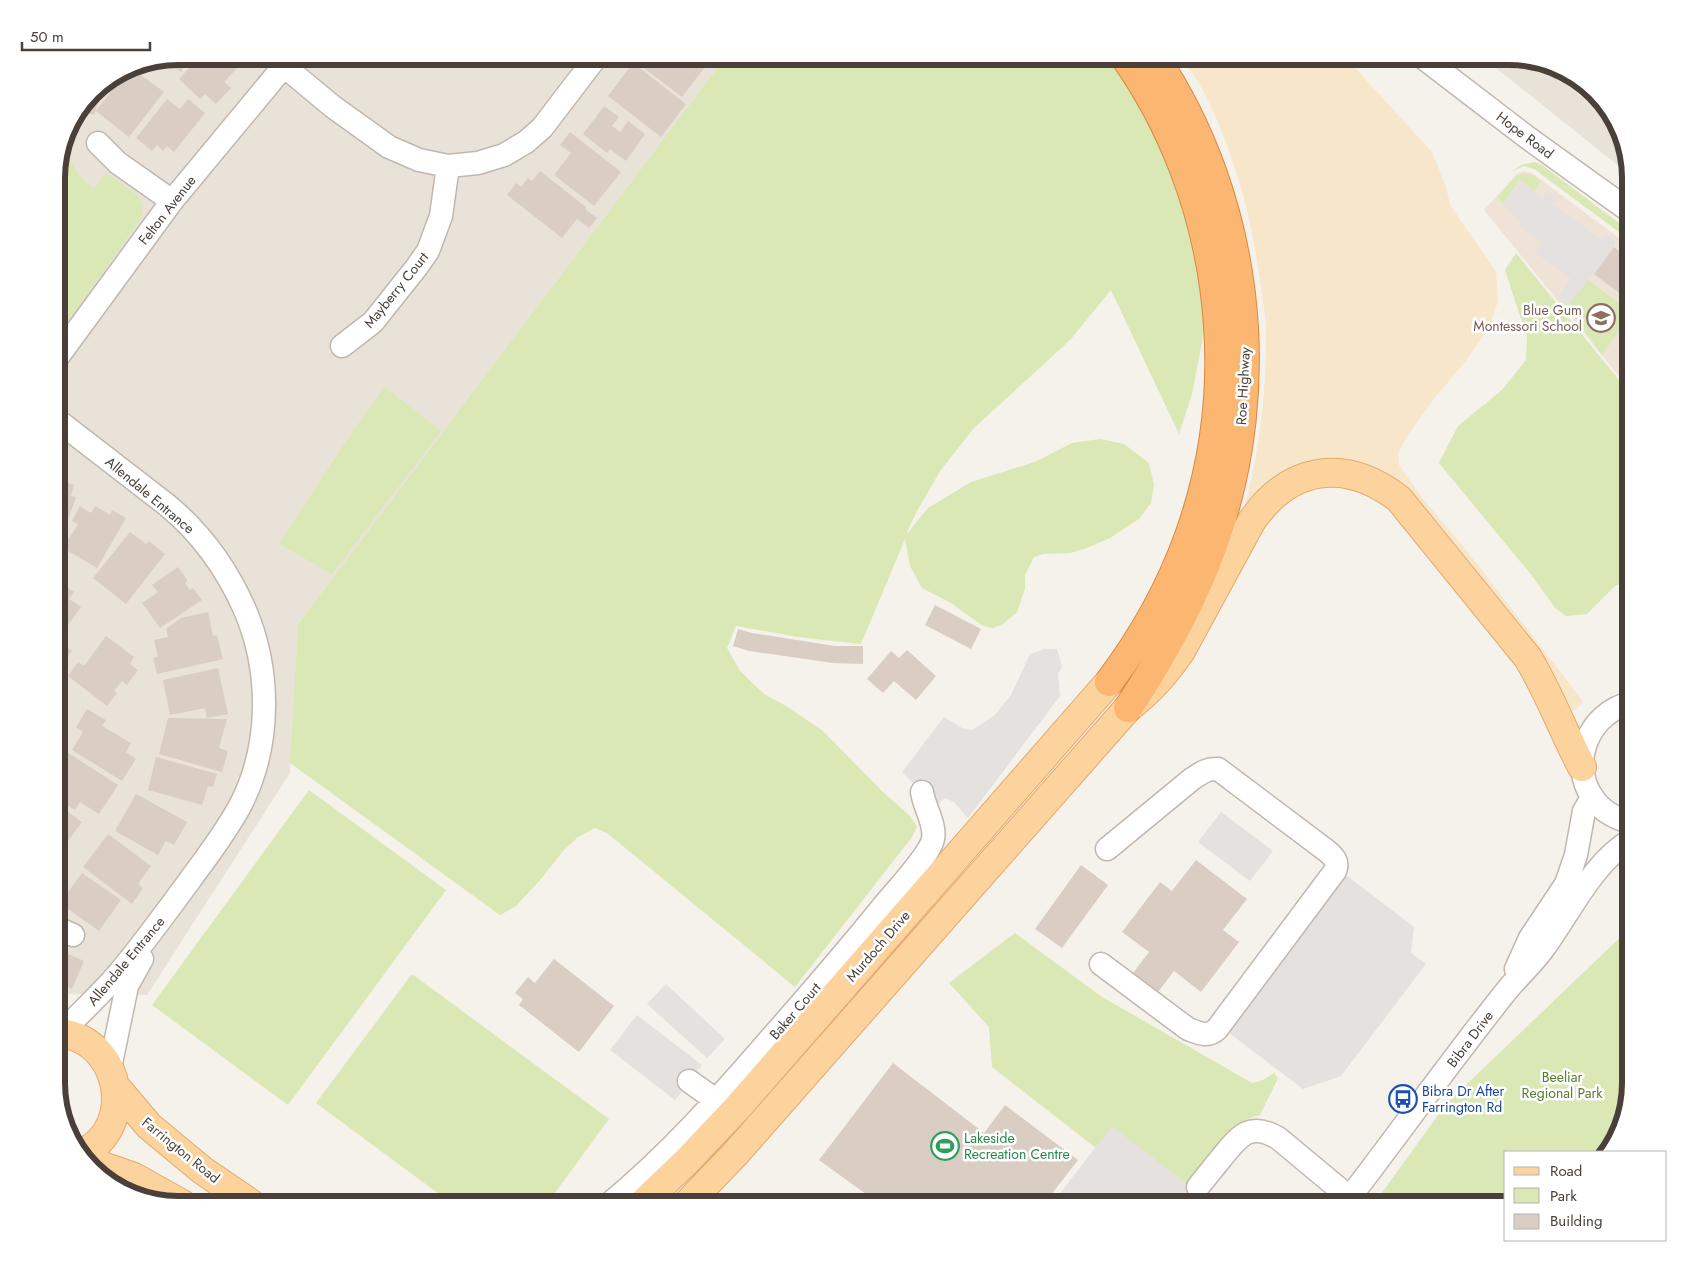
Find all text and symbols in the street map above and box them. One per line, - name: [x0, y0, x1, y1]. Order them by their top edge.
- scale bar: [22, 20, 150, 52]
- text: 50 m: [30, 26, 64, 48]
- street label: Hope Road: [1492, 107, 1558, 163]
- street label: Felton Avenue: [134, 171, 200, 249]
- street label: Mayberry Court: [359, 247, 433, 332]
- place label: Blue Gum Montessori School: [1473, 300, 1582, 336]
- school or university icon: Blue Gum Montessori School: [1586, 303, 1616, 333]
- street label: Roe Highway: [1231, 346, 1255, 426]
- street label: Allendale Entrance: [101, 452, 199, 538]
- street label: Murdoch Drive: [841, 906, 915, 986]
- street label: Allendale Entrance: [83, 912, 169, 1010]
- street label: Baker Court: [765, 978, 826, 1044]
- street label: Bibra Drive: [1442, 1007, 1498, 1071]
- park label: Beeliar Regional Park: [1522, 1067, 1603, 1103]
- place label: Bibra Dr After Farrington Rd: [1422, 1081, 1505, 1117]
- bus stop icon: Bibra Dr After Farrington Rd: [1388, 1084, 1418, 1114]
- street label: Farrington Road: [138, 1112, 224, 1188]
- place label: Lakeside Recreation Centre: [964, 1128, 1070, 1164]
- sports icon: Lakeside Recreation Centre: [930, 1131, 960, 1161]
- legend: [1504, 1151, 1667, 1241]
- text: Road: [1550, 1160, 1582, 1182]
- text: Park: [1550, 1185, 1577, 1207]
- text: Building: [1550, 1210, 1602, 1232]

